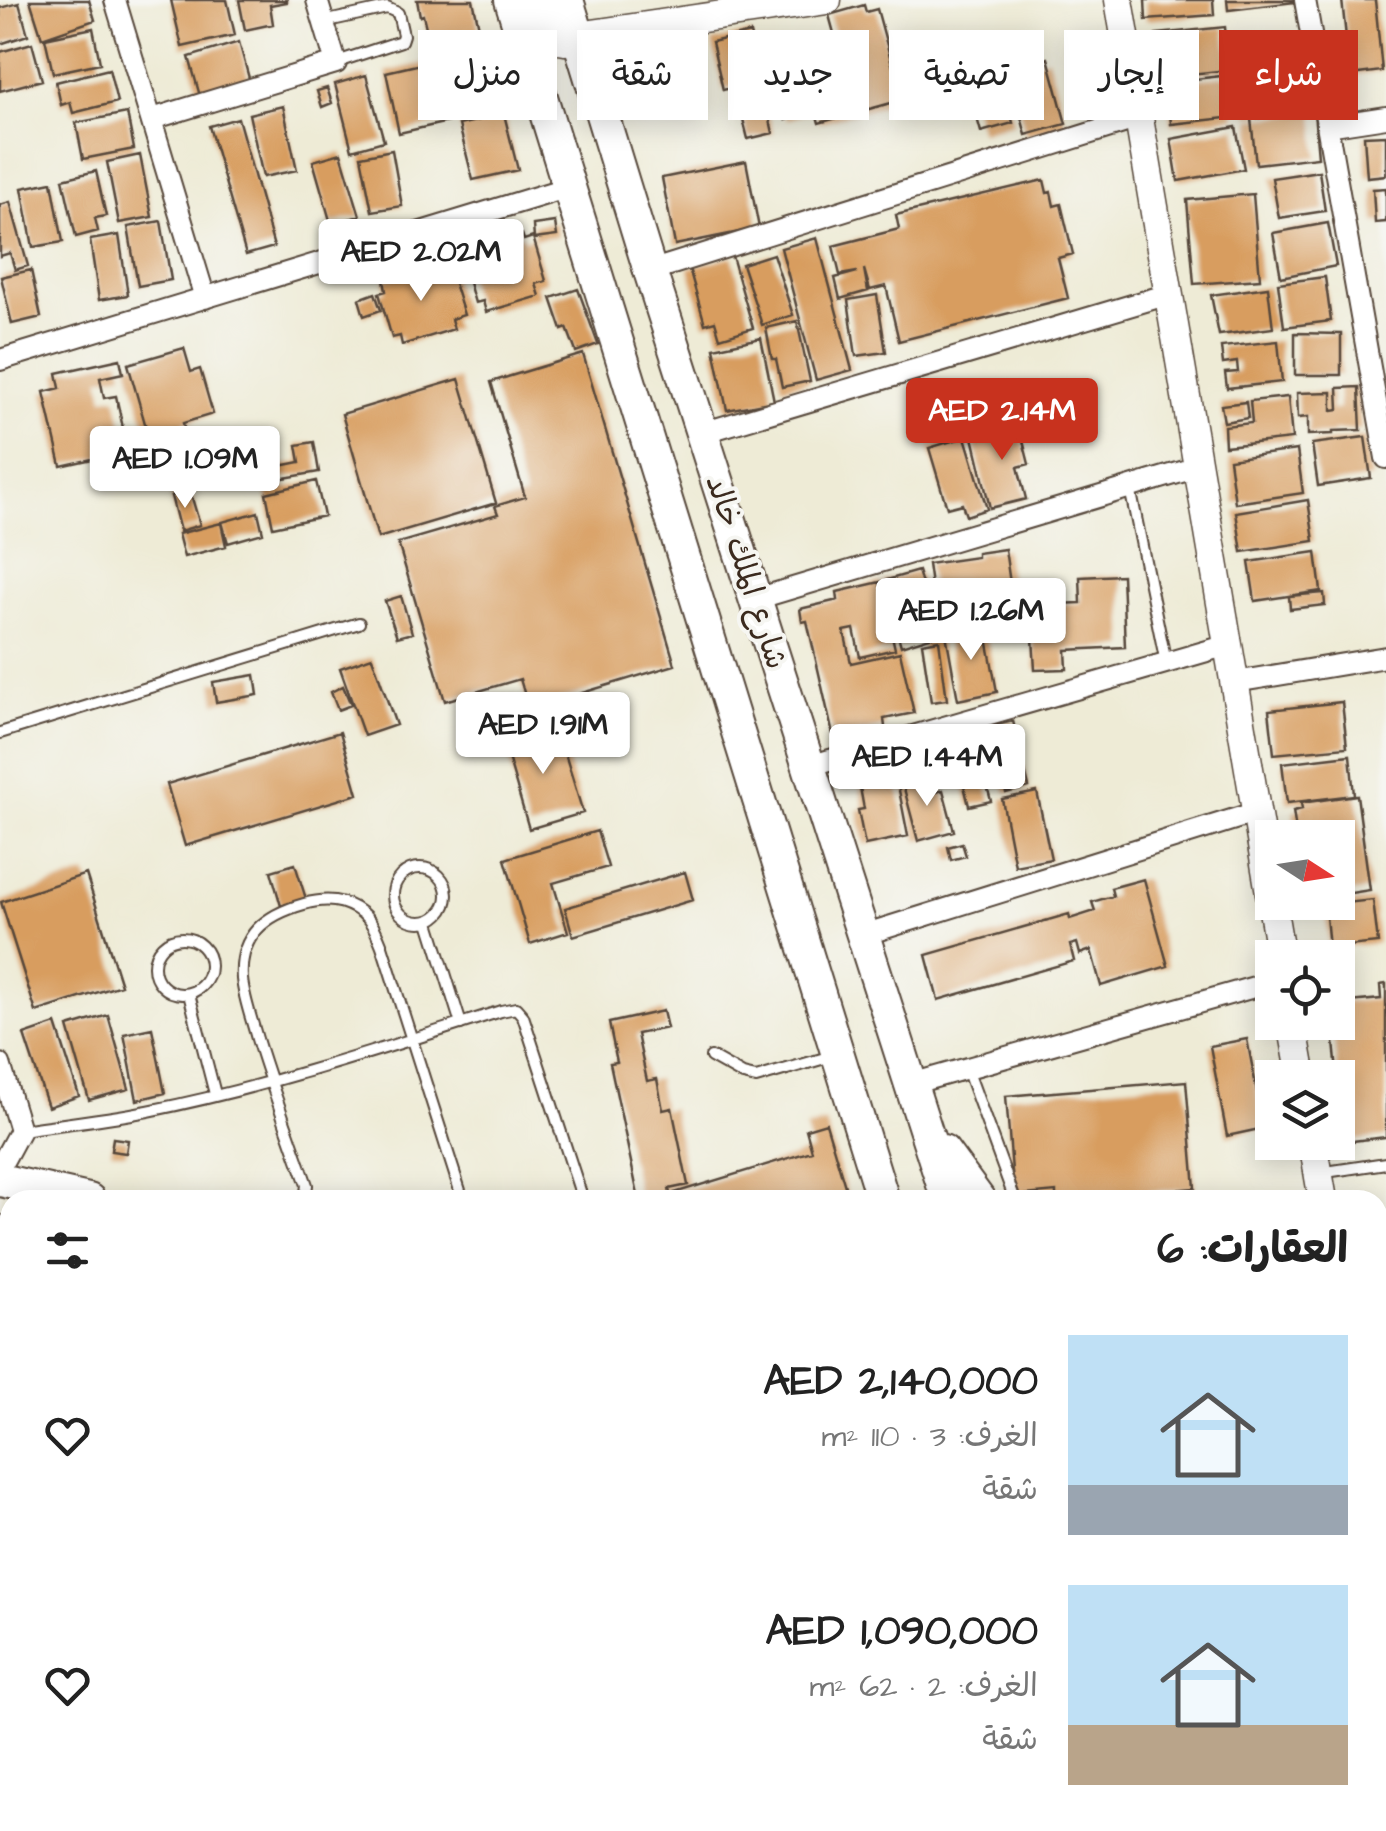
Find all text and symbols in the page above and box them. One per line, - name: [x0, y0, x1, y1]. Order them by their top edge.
- chip: منزل: [418, 30, 557, 120]
- chip: شقة: [577, 30, 708, 120]
- chip: جديد: [728, 30, 869, 120]
- chip: تصفية: [889, 30, 1044, 120]
- chip: إيجار: [1064, 30, 1199, 120]
- chip: شراء: [1219, 30, 1358, 120]
- pin: AED 2.02M: [307, 219, 535, 304]
- text: AED 2.02M: [341, 229, 501, 274]
- pin: AED 2.14M: [888, 378, 1116, 463]
- text: AED 2.14M: [928, 388, 1076, 433]
- pin: AED 1.09M: [71, 426, 299, 511]
- text: AED 1.09M: [112, 436, 258, 481]
- street label: شارع الملك خالد: [695, 470, 797, 675]
- pin: AED 1.26M: [857, 578, 1085, 663]
- text: AED 1.26M: [898, 588, 1044, 633]
- pin: AED 1.91M: [429, 692, 657, 777]
- text: AED 1.91M: [478, 702, 608, 747]
- pin: AED 1.44M: [813, 724, 1041, 809]
- text: AED 1.44M: [851, 734, 1003, 779]
- north arrow: [1255, 820, 1355, 920]
- map controls: [1255, 820, 1355, 1160]
- button: locate: [1255, 940, 1355, 1040]
- button: layers: [1255, 1060, 1355, 1160]
- text: العقارات: 6: [1157, 1221, 1348, 1279]
- icon: filters: [40, 1223, 95, 1278]
- text: AED 2,140,000: [763, 1353, 1038, 1411]
- icon: home: [1148, 1375, 1268, 1495]
- icon: heart: [40, 1408, 95, 1463]
- text: الغرف: 3 · 110 m²: [822, 1414, 1038, 1459]
- text: شقة: [982, 1467, 1038, 1512]
- text: AED 1,090,000: [765, 1603, 1038, 1661]
- icon: home: [1148, 1625, 1268, 1745]
- icon: heart: [40, 1658, 95, 1713]
- text: الغرف: 2 · 62 m²: [810, 1664, 1038, 1709]
- text: شقة: [982, 1717, 1038, 1762]

